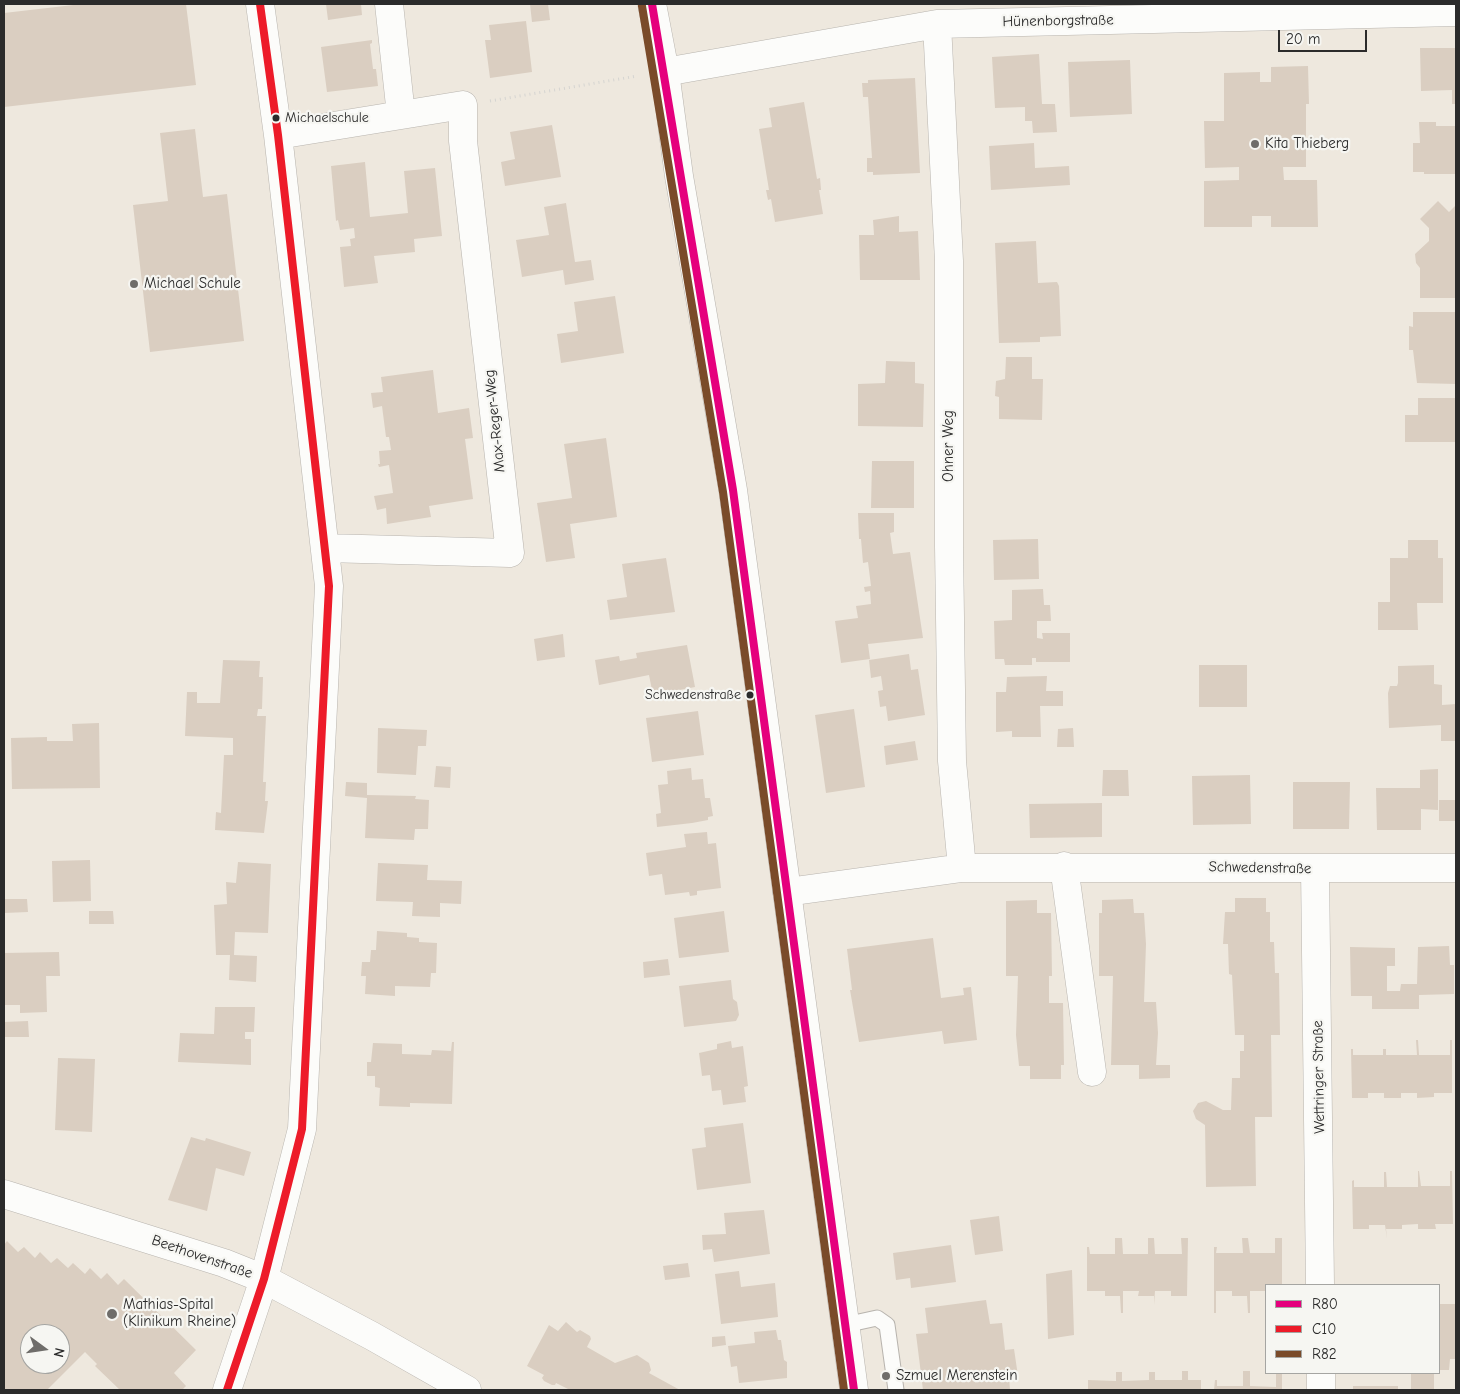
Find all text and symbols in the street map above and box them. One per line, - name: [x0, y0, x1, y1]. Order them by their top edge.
- street label: Hünenborgstraße: [1002, 11, 1114, 31]
- scale bar: [1280, 20, 1369, 52]
- text: 20 m: [1286, 30, 1320, 48]
- place label: Michaelschule: [285, 110, 369, 126]
- marker: Michaelschule: [271, 113, 281, 123]
- place label: Kita Thieberg: [1265, 135, 1349, 153]
- marker: Kita Thieberg: [1249, 138, 1261, 150]
- place label: Michael Schule: [144, 275, 241, 293]
- marker: Michael Schule: [128, 278, 140, 290]
- street label: Max-Reger-Weg: [481, 369, 509, 473]
- street label: Ohner Weg: [940, 410, 958, 482]
- place label: Schwedenstraße: [645, 687, 741, 703]
- marker: Schwedenstraße: [745, 690, 755, 700]
- street label: Schwedenstraße: [1208, 858, 1312, 878]
- street label: Wettringer Straße: [1309, 1020, 1329, 1134]
- street label: Beethovenstraße: [149, 1231, 255, 1283]
- legend: [1265, 1284, 1440, 1374]
- text: R80: [1312, 1295, 1338, 1313]
- place label: Mathias-Spital (Klinikum Rheine): [123, 1296, 236, 1331]
- marker: Mathias-Spital (Klinikum Rheine): [105, 1307, 119, 1321]
- text: C10: [1312, 1320, 1336, 1338]
- north arrow: [20, 1324, 70, 1374]
- text: R82: [1312, 1345, 1337, 1363]
- text: N: [50, 1346, 68, 1359]
- place label: Szmuel Merenstein: [896, 1367, 1018, 1385]
- marker: Szmuel Merenstein: [880, 1370, 892, 1382]

